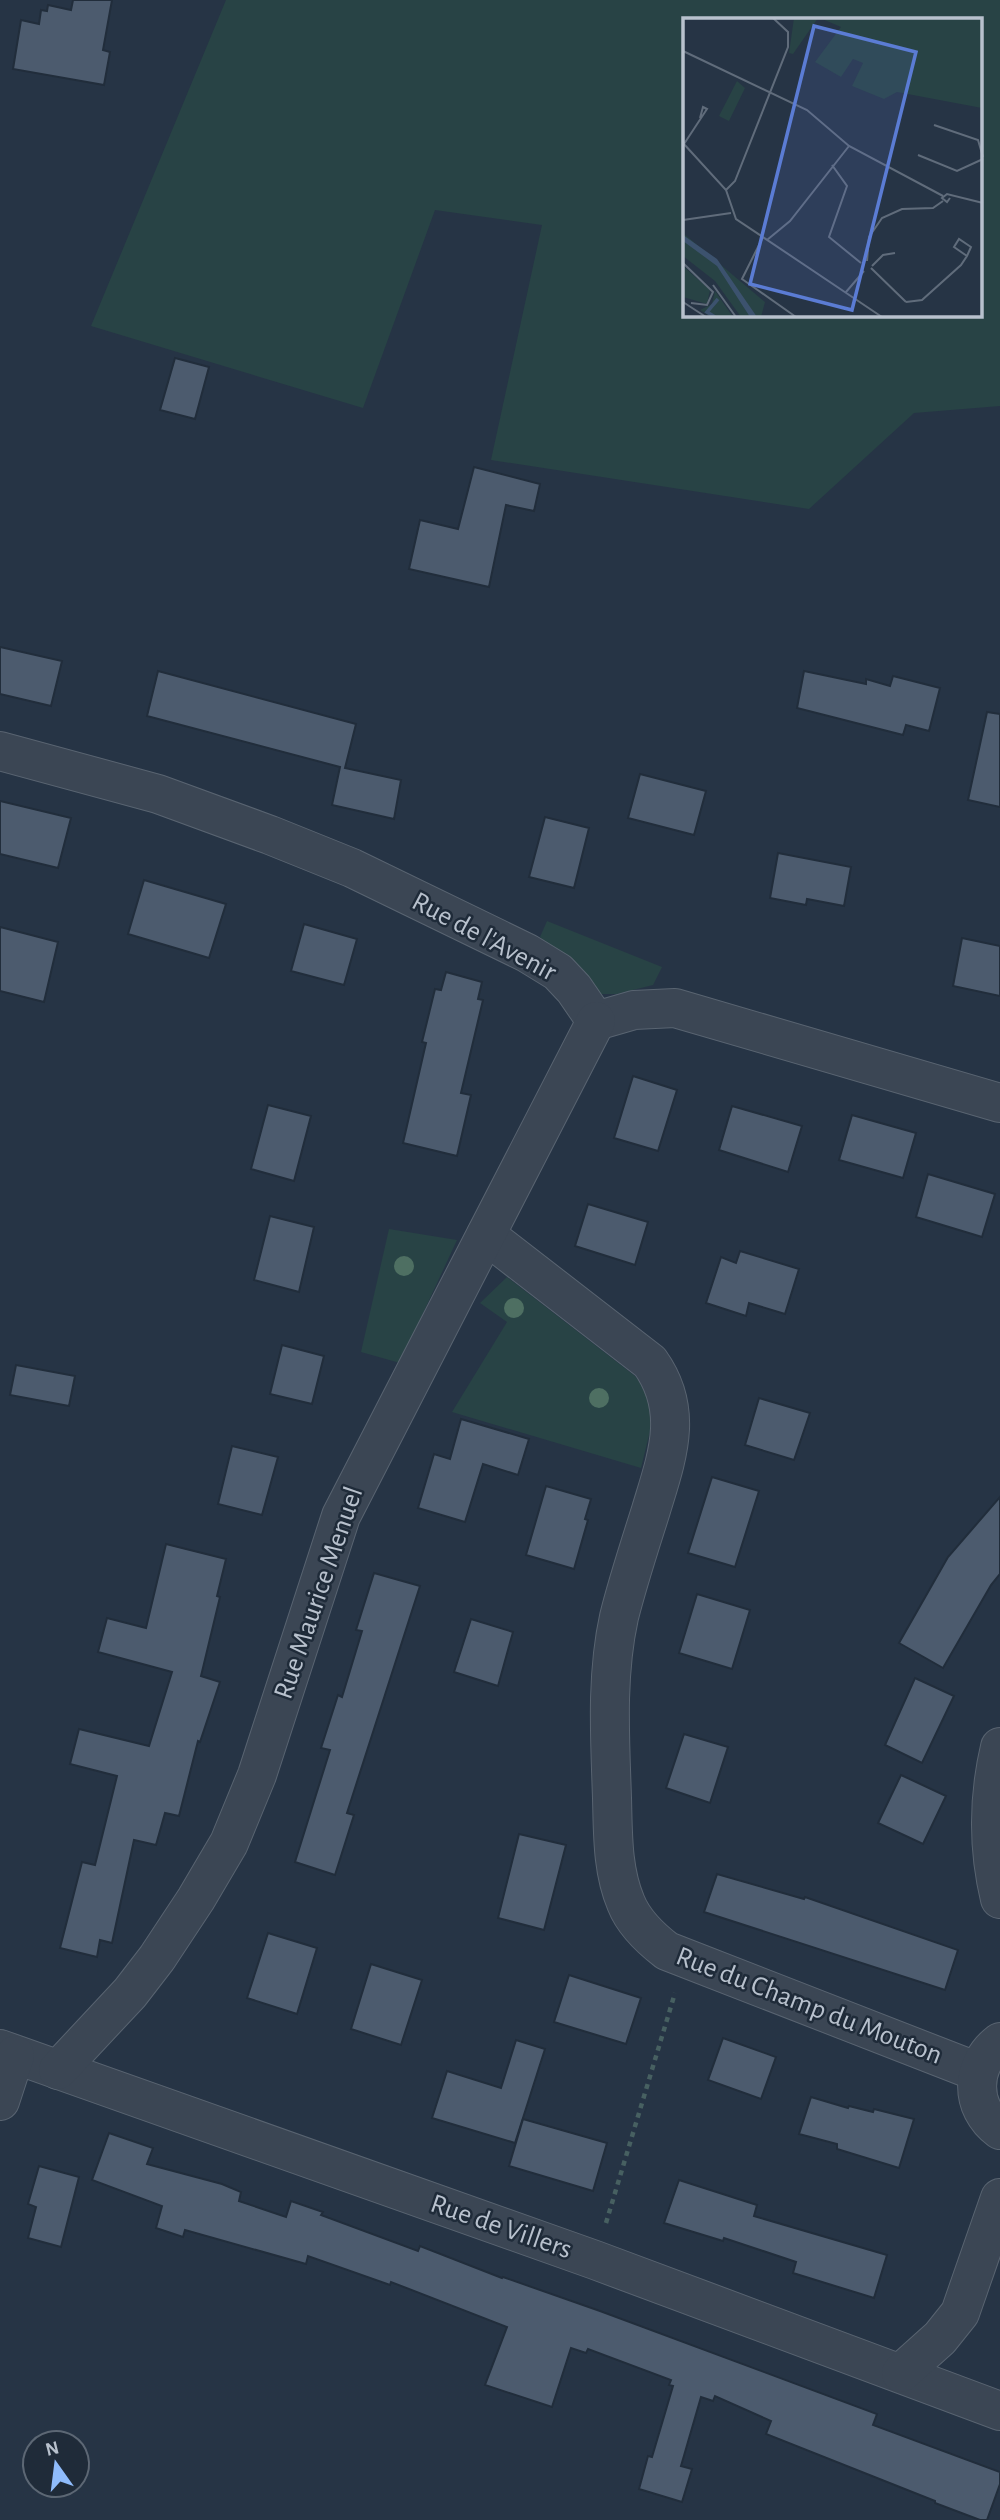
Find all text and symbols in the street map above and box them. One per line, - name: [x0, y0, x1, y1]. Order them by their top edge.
- inset map: [683, 18, 982, 317]
- street label: Rue de l'Avenir: [407, 887, 561, 987]
- street label: Rue Maurice Menuel: [270, 1483, 368, 1703]
- street label: Rue du Champ du Mouton: [672, 1942, 946, 2070]
- street label: Rue de Villers: [427, 2190, 575, 2264]
- north arrow: [21, 2429, 91, 2499]
- text: N: [44, 2438, 61, 2460]

